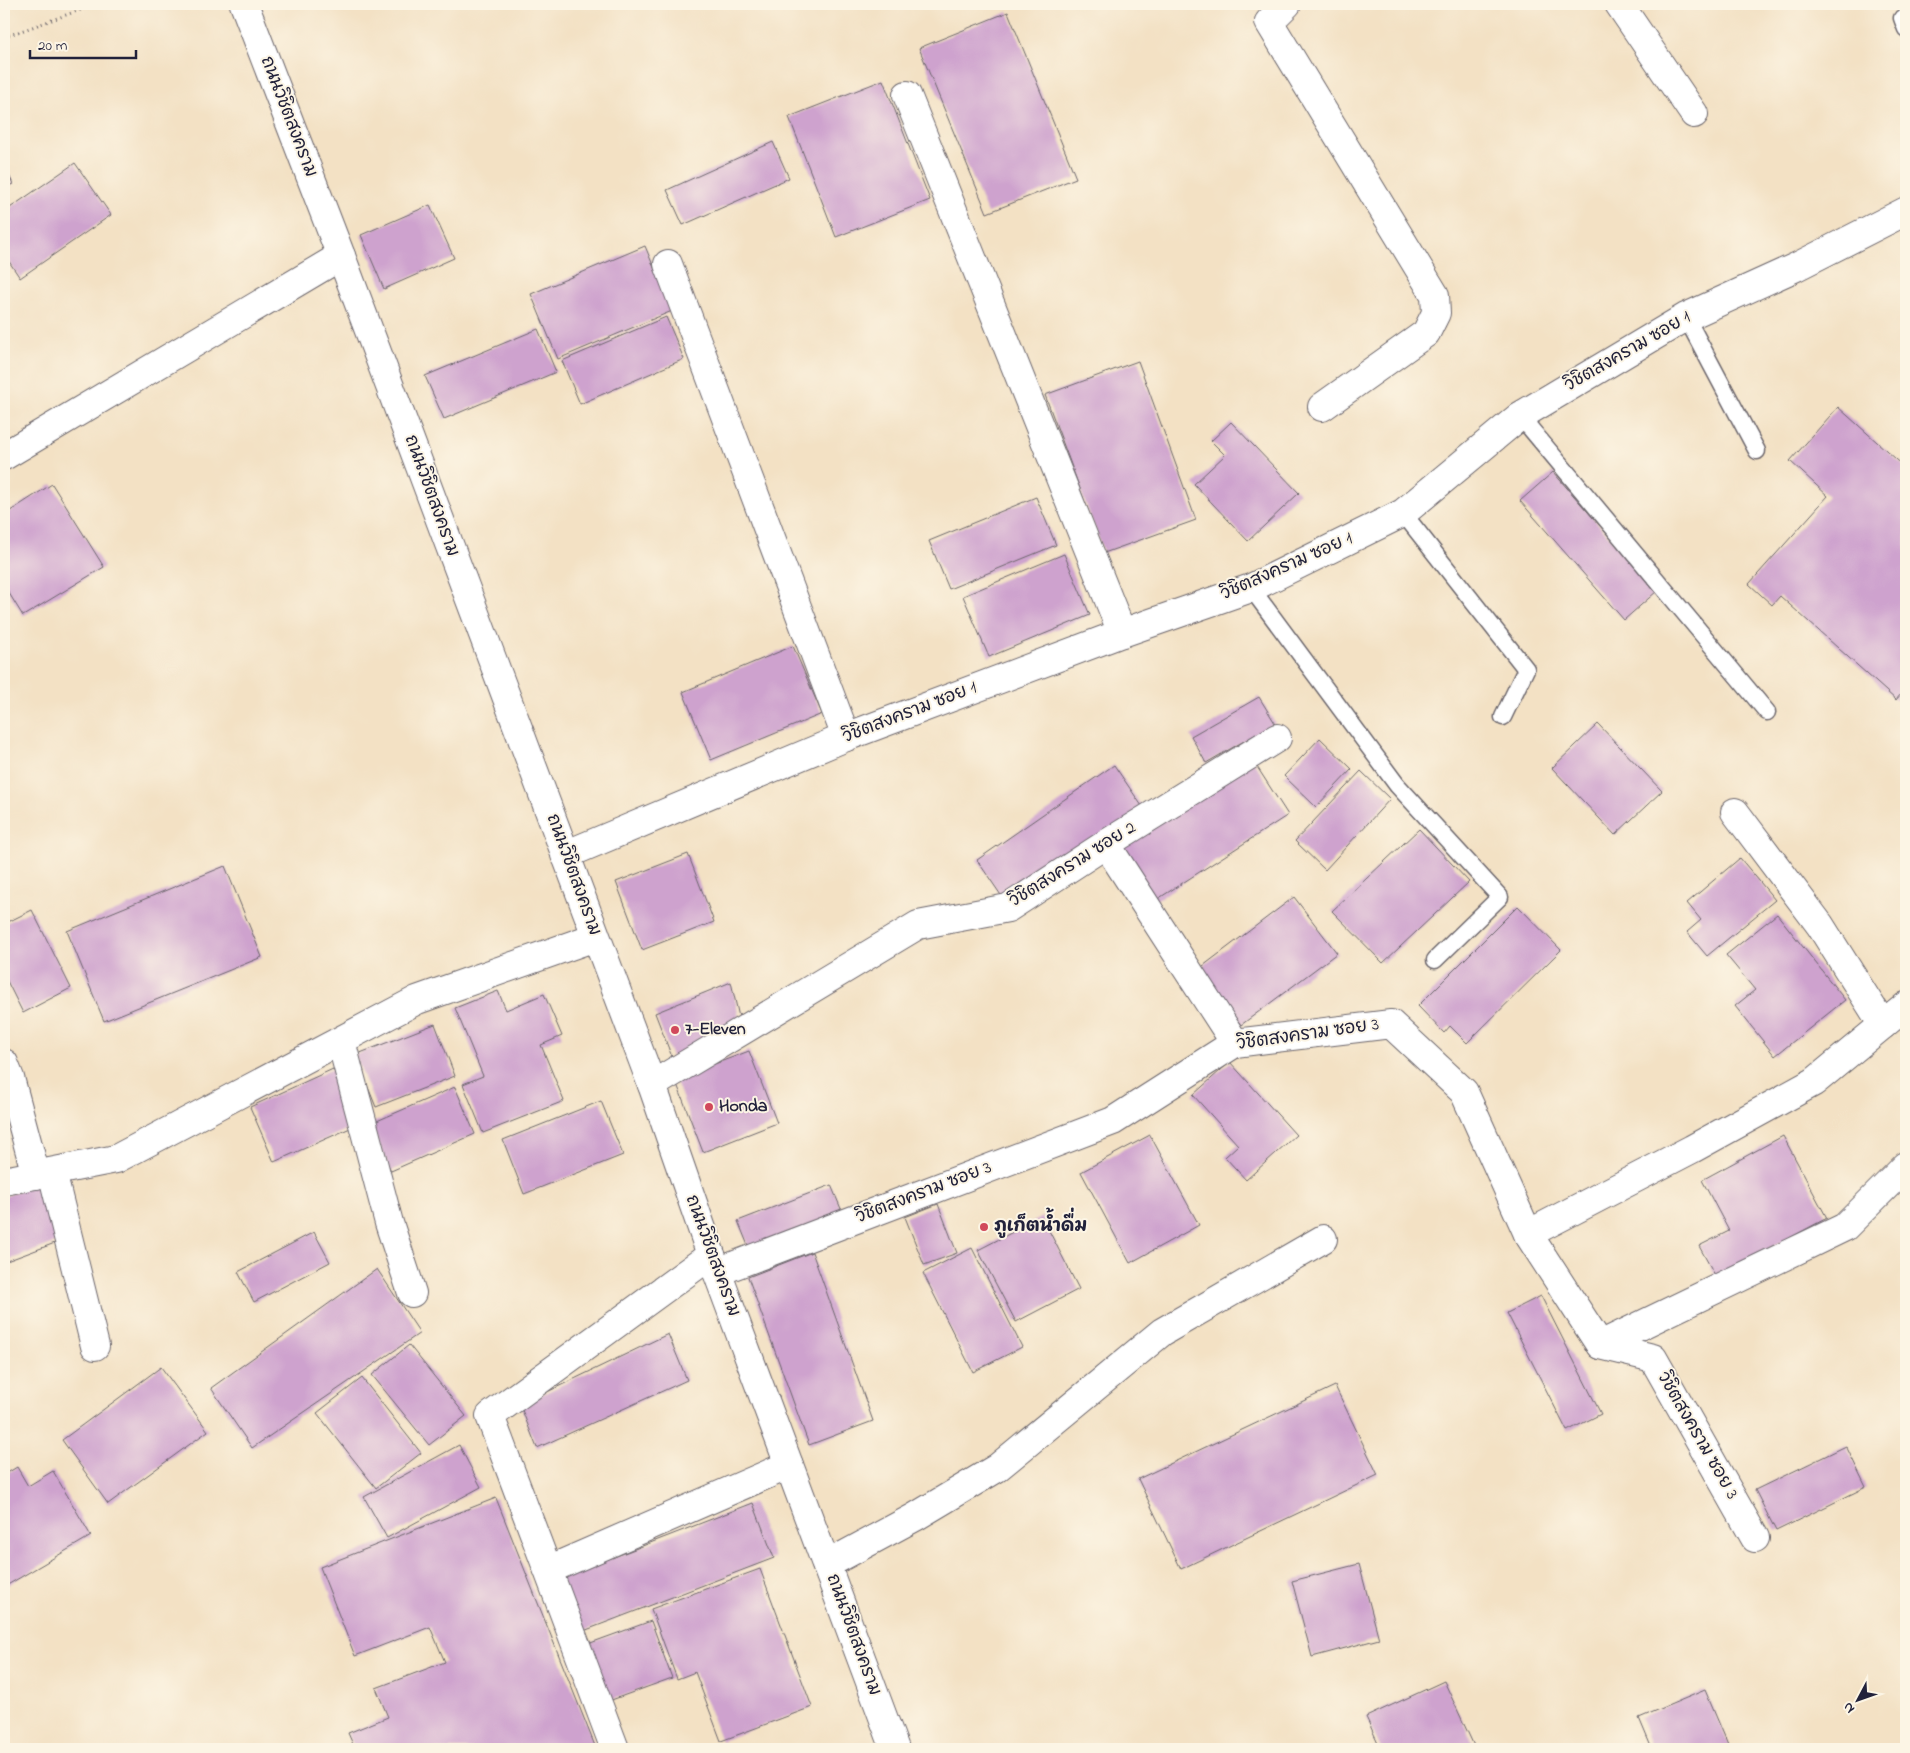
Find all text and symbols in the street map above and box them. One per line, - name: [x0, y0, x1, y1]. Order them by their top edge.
- scale bar: [30, 28, 136, 60]
- text: 20 m: [38, 35, 68, 57]
- street label: ถนนวิชิตสงคราม: [253, 53, 323, 181]
- street label: วิชิตสงคราม ซอย 1: [1560, 305, 1696, 399]
- street label: ถนนวิชิตสงคราม: [397, 431, 465, 561]
- street label: วิชิตสงคราม ซอย 1: [1217, 526, 1357, 608]
- street label: วิชิตสงคราม ซอย 1: [839, 675, 981, 751]
- street label: ถนนวิชิตสงคราม: [539, 810, 607, 940]
- street label: วิชิตสงคราม ซอย 2: [1005, 816, 1141, 914]
- street label: วิชิตสงคราม ซอย 3: [1235, 1012, 1381, 1058]
- place label: 7-Eleven: [685, 1017, 746, 1043]
- marker: 7-Eleven: [669, 1024, 681, 1036]
- place label: Honda: [719, 1094, 768, 1120]
- marker: Honda: [703, 1101, 715, 1113]
- street label: วิชิตสงคราม ซอย 3: [852, 1155, 996, 1231]
- street label: ถนนวิชิตสงคราม: [678, 1191, 746, 1321]
- place label: ภูเก็ตน้ำดื่ม: [994, 1207, 1087, 1240]
- marker: ภูเก็ตน้ำดื่ม: [978, 1221, 990, 1233]
- street label: วิชิตสงคราม ซอย 3: [1650, 1367, 1744, 1505]
- street label: ถนนวิชิตสงคราม: [819, 1570, 887, 1700]
- north arrow: [1832, 1676, 1882, 1726]
- text: N: [1838, 1697, 1860, 1718]

